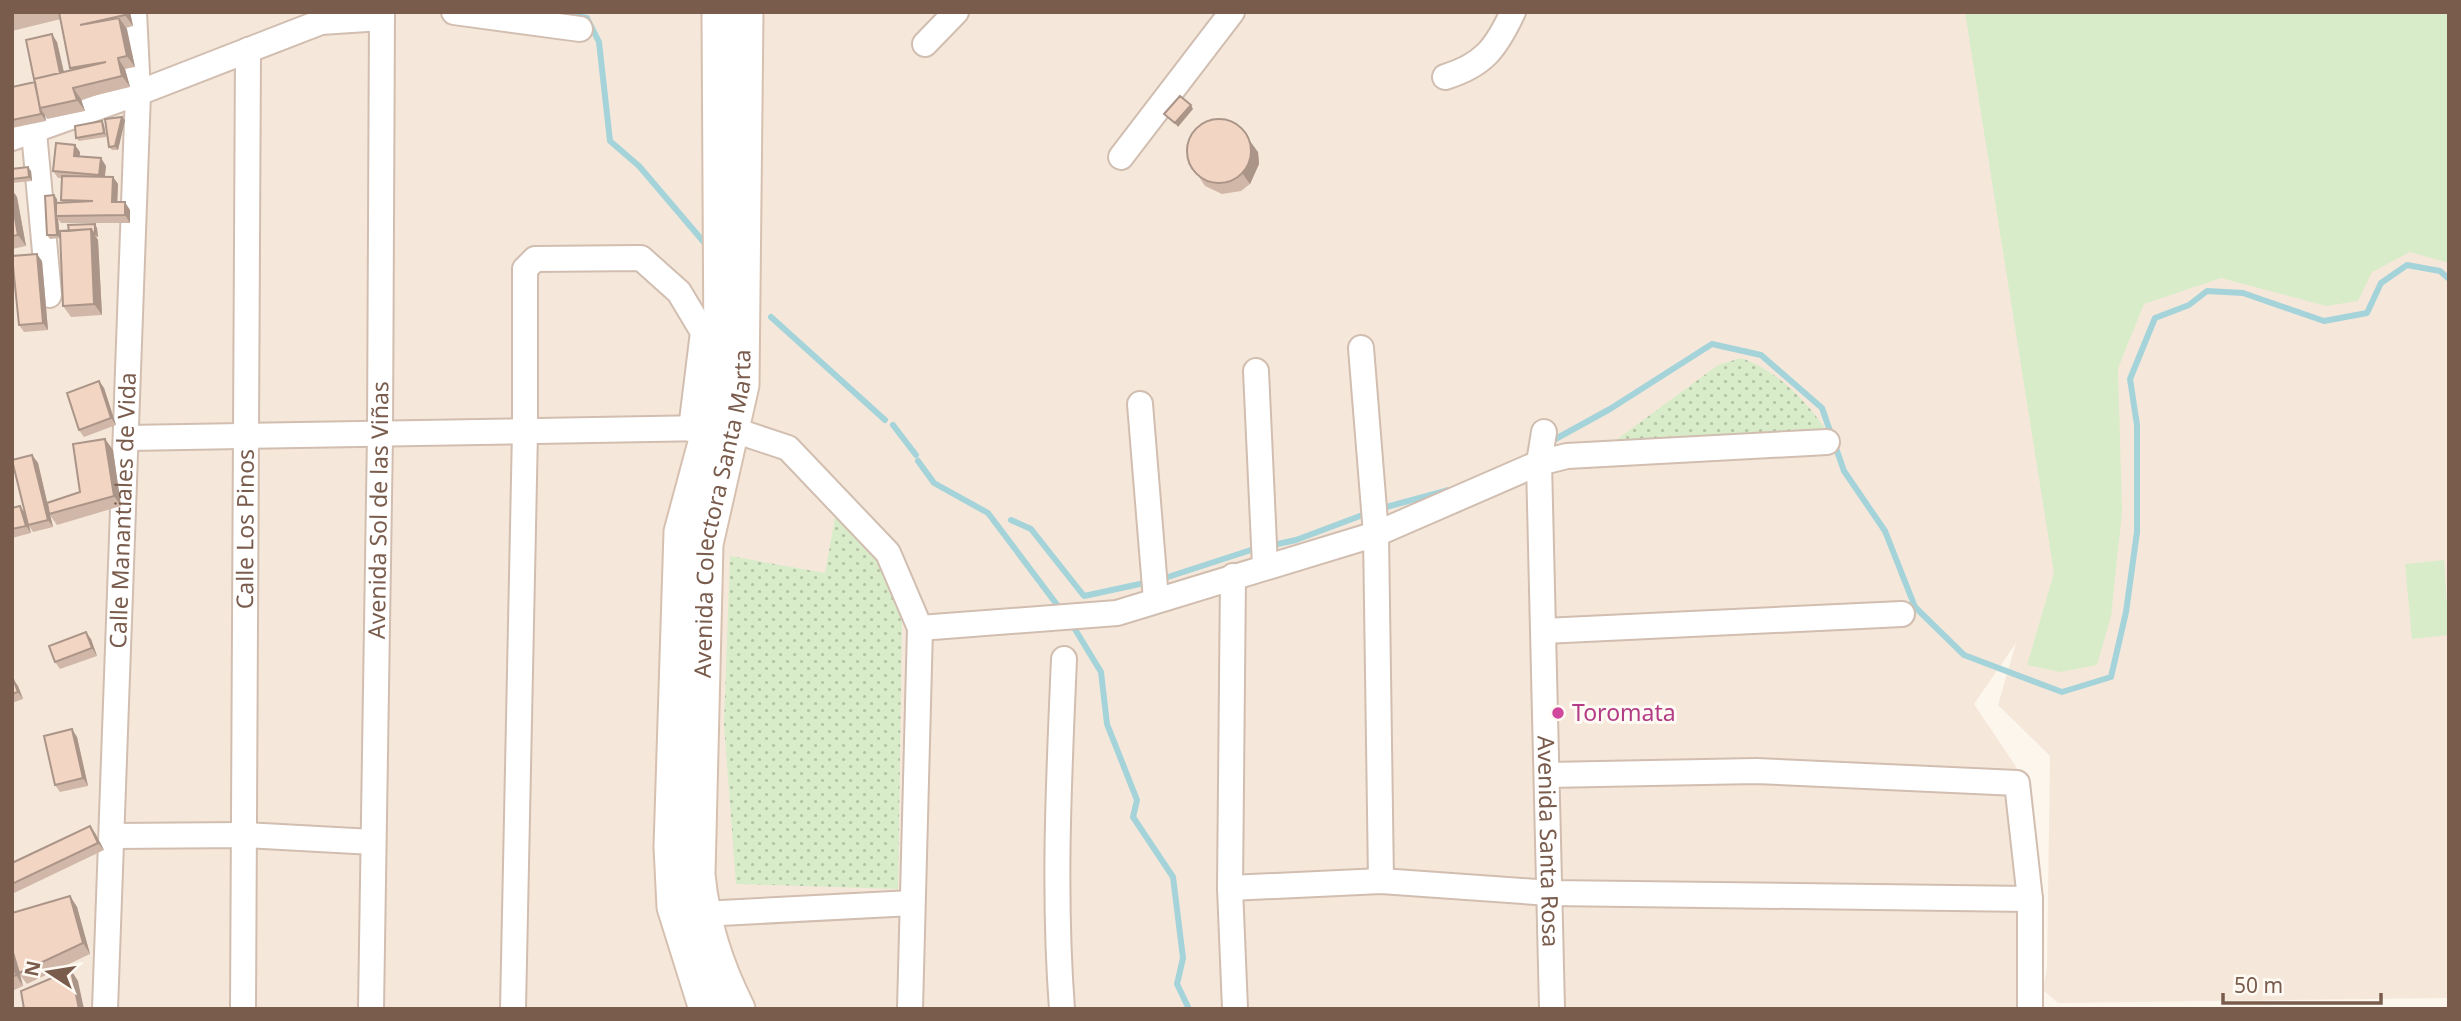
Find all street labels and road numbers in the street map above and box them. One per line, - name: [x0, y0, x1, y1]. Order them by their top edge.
- street label: Avenida Colectora Santa Marta: [686, 349, 758, 678]
- street label: Calle Manantiales de Vida: [101, 372, 143, 649]
- street label: Avenida Sol de las Viñas: [360, 381, 395, 639]
- street label: Calle Los Pinos: [228, 449, 261, 609]
- street label: Avenida Santa Rosa: [1530, 735, 1568, 948]

